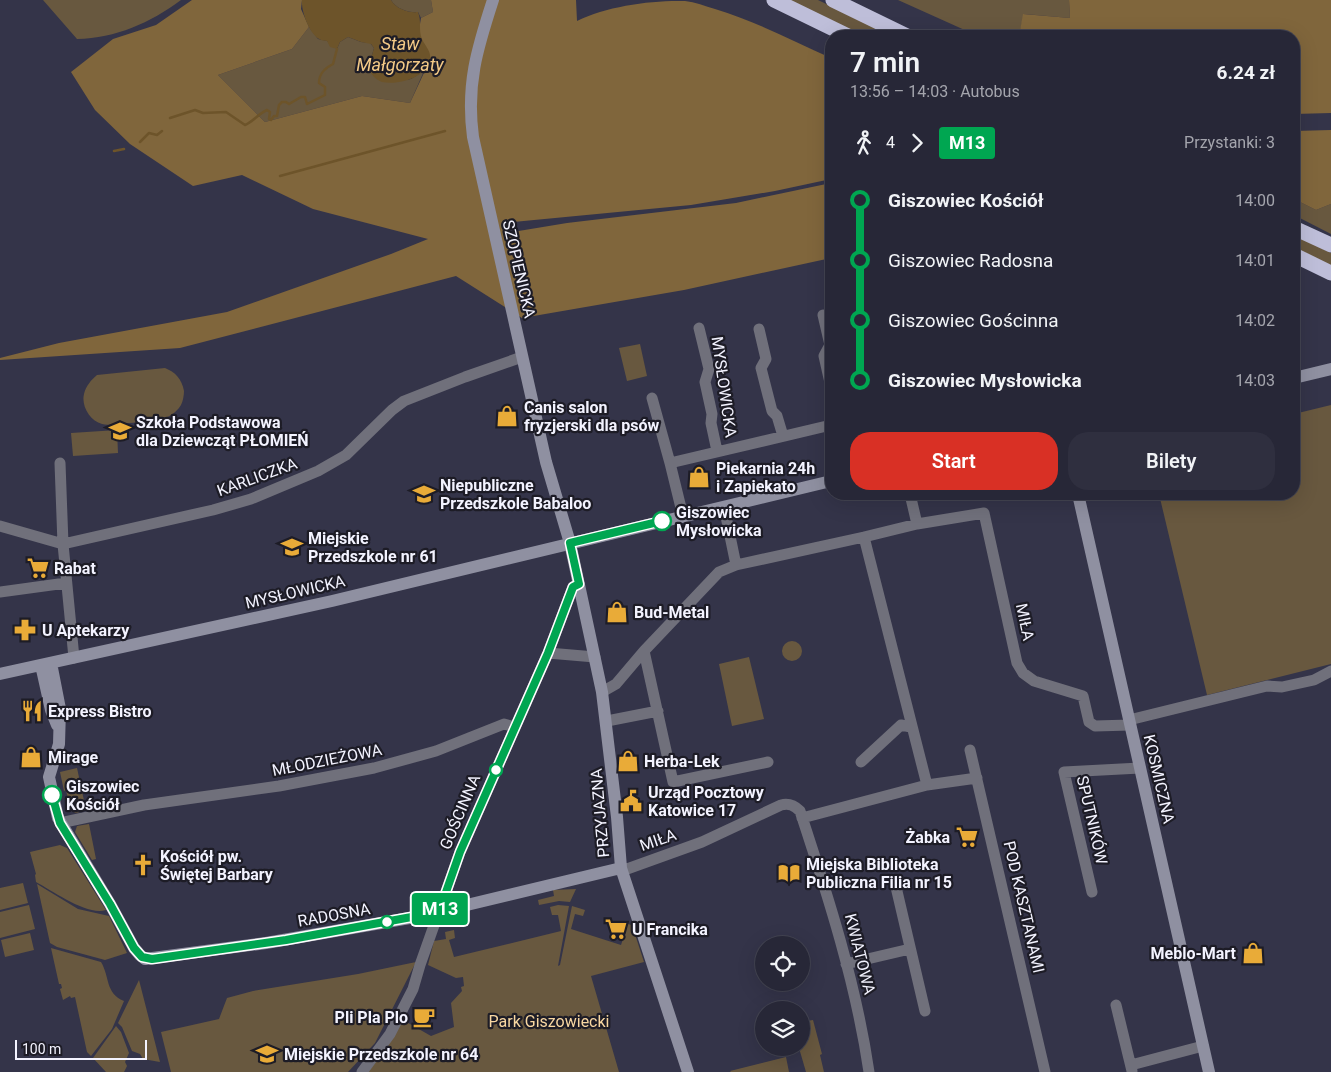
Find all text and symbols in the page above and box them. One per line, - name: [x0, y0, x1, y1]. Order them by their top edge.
- water label: Staw Małgorzaty: [356, 33, 444, 75]
- text: 7 min: [850, 46, 920, 79]
- text: 6.24 zł: [1217, 61, 1275, 84]
- text: 13:56 – 14:03 · Autobus: [850, 82, 1020, 101]
- icon: walk: [850, 129, 878, 157]
- icon: forward: [903, 129, 931, 157]
- text: M13: [949, 132, 985, 153]
- text: 4: [886, 133, 895, 152]
- text: Przystanki: 3: [1184, 133, 1275, 152]
- text: Giszowiec Kościół: [888, 189, 1044, 212]
- text: 14:00: [1235, 191, 1275, 210]
- street label: SZOPIENICKA: [498, 218, 540, 320]
- text: Giszowiec Radosna: [888, 249, 1053, 272]
- text: 14:01: [1235, 251, 1275, 270]
- text: Giszowiec Gościnna: [888, 309, 1059, 332]
- text: 14:02: [1235, 311, 1275, 330]
- street label: MYSŁOWICKA: [708, 335, 741, 439]
- text: Giszowiec Mysłowicka: [888, 369, 1082, 392]
- text: 14:03: [1235, 371, 1275, 390]
- place label: Canis salon fryzjerski dla psów: [524, 398, 660, 435]
- shop icon: Canis salon fryzjerski dla psów: [494, 403, 520, 429]
- place label: Szkoła Podstawowa dla Dziewcząt PŁOMIEŃ: [136, 413, 309, 450]
- school or university icon: Szkoła Podstawowa dla Dziewcząt PŁOMIEŃ: [107, 418, 133, 444]
- button: Start: [850, 432, 1058, 490]
- button: Bilety: [1068, 432, 1275, 490]
- street label: KARLICZKA: [214, 454, 300, 500]
- place label: Piekarnia 24h i Zapiekato: [716, 459, 815, 496]
- shop icon: Piekarnia 24h i Zapiekato: [686, 464, 712, 490]
- place label: Niepubliczne Przedszkole Babaloo: [440, 476, 591, 513]
- school or university icon: Niepubliczne Przedszkole Babaloo: [411, 481, 437, 507]
- place label: Giszowiec Mysłowicka: [676, 503, 762, 540]
- marker: Giszowiec Mysłowicka: [652, 511, 672, 531]
- place label: Miejskie Przedszkole nr 61: [308, 529, 438, 566]
- school or university icon: Miejskie Przedszkole nr 61: [279, 534, 305, 560]
- supermarket icon: Rabat: [25, 555, 51, 581]
- place label: Rabat: [54, 559, 96, 578]
- street label: MYSŁOWICKA: [243, 571, 347, 613]
- shop icon: Bud-Metal: [604, 599, 630, 625]
- street label: MIŁA: [1012, 602, 1038, 643]
- place label: Bud-Metal: [634, 603, 709, 622]
- pharmacy icon: U Aptekarzy: [12, 617, 38, 643]
- place label: U Aptekarzy: [42, 621, 130, 640]
- restaurant icon: Express Bistro: [19, 698, 45, 724]
- place label: Express Bistro: [48, 702, 152, 721]
- street label: KOSMICZNA: [1140, 733, 1179, 826]
- street label: MŁODZIEŻOWA: [270, 740, 384, 780]
- shop icon: Mirage: [18, 744, 44, 770]
- place label: Mirage: [48, 748, 99, 767]
- shop icon: Herba-Lek: [615, 748, 641, 774]
- place label: Herba-Lek: [644, 752, 720, 771]
- unlabelled marker: [489, 763, 503, 777]
- street label: PRZYJAZNA: [587, 767, 613, 858]
- street label: GOŚCINNA: [435, 771, 485, 852]
- street label: SPUTNIKÓW: [1073, 774, 1112, 866]
- place label: Giszowiec Kościół: [66, 777, 139, 814]
- place label: Urząd Pocztowy Katowice 17: [648, 783, 765, 820]
- marker: Giszowiec Kościół: [42, 785, 62, 805]
- public building icon: Urząd Pocztowy Katowice 17: [618, 788, 644, 814]
- supermarket icon: Żabka: [954, 824, 980, 850]
- street label: MIŁA: [637, 825, 679, 855]
- place label: Żabka: [906, 828, 950, 847]
- street label: POD KASZTANAMI: [1000, 839, 1048, 975]
- place label: Kościół pw. Świętej Barbary: [160, 847, 274, 884]
- church icon: Kościół pw. Świętej Barbary: [130, 852, 156, 878]
- place label: Miejska Biblioteka Publiczna Filia nr 15: [806, 855, 952, 892]
- library icon: Miejska Biblioteka Publiczna Filia nr 15: [776, 860, 802, 886]
- line badge: M13: [411, 893, 469, 925]
- text: M13: [422, 898, 458, 919]
- street label: RADOSNA: [296, 899, 372, 931]
- street label: KWIATOWA: [841, 912, 879, 997]
- unlabelled marker: [380, 915, 394, 929]
- supermarket icon: U Francika: [603, 916, 629, 942]
- place label: U Francika: [632, 920, 708, 939]
- map controls: [755, 936, 810, 1056]
- button: locate: [755, 936, 810, 991]
- shop icon: Meblo-Mart: [1240, 940, 1266, 966]
- place label: Meblo-Mart: [1151, 944, 1237, 963]
- button: layers: [755, 1001, 810, 1056]
- cafe icon: Pli Pla Plo: [411, 1004, 437, 1030]
- place label: Pli Pla Plo: [335, 1008, 408, 1027]
- park label: Park Giszowiecki: [489, 1012, 609, 1031]
- scale bar: [15, 1037, 148, 1060]
- text: 100 m: [22, 1041, 61, 1057]
- school or university icon: Miejskie Przedszkole nr 64: [254, 1041, 280, 1067]
- place label: Miejskie Przedszkole nr 64: [284, 1045, 478, 1064]

